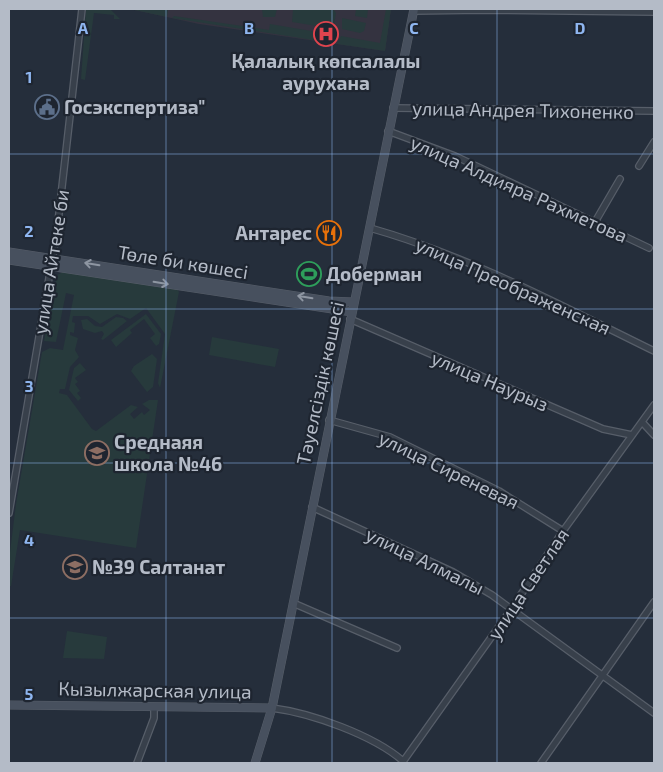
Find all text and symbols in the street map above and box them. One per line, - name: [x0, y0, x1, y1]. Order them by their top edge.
- text: A: [78, 18, 89, 37]
- text: B: [244, 18, 254, 37]
- text: C: [409, 18, 419, 37]
- text: D: [575, 18, 586, 37]
- hospital icon: Қалалық көпсалалы аурухана: [313, 21, 339, 47]
- place label: Қалалық көпсалалы аурухана: [232, 49, 420, 94]
- text: 1: [26, 67, 32, 86]
- public building icon: Госэкспертиза": [34, 94, 60, 120]
- place label: Госэкспертиза": [64, 95, 205, 118]
- street label: улица Андрея Тихоненко: [412, 96, 634, 124]
- street label: улица Алдияра Рахметова: [407, 130, 631, 248]
- street label: улица Айтеке би: [28, 188, 74, 336]
- restaurant icon: Антарес: [316, 220, 342, 246]
- text: 2: [24, 221, 34, 240]
- place label: Антарес: [236, 221, 312, 244]
- street label: улица Преображенская: [412, 232, 614, 340]
- street label: Төле би көшесі: [116, 240, 250, 283]
- one-way arrow: [85, 259, 101, 269]
- sports icon: Доберман: [296, 261, 322, 287]
- place label: Доберман: [326, 262, 422, 285]
- one-way arrow: [152, 279, 168, 289]
- one-way arrow: [297, 292, 313, 302]
- street label: Тәуелсіздік көшесі: [291, 299, 349, 467]
- street label: улица Наурыз: [428, 346, 552, 416]
- text: 3: [24, 376, 34, 395]
- street label: улица Сиреневая: [375, 426, 523, 514]
- place label: Среднаяя школа №46: [114, 430, 222, 475]
- school or university icon: Среднаяя школа №46: [84, 440, 110, 466]
- street label: улица Алмалы: [362, 522, 488, 600]
- street label: улица Светлая: [482, 524, 574, 644]
- text: 4: [24, 530, 34, 549]
- school or university icon: №39 Салтанат: [62, 554, 88, 580]
- place label: №39 Салтанат: [92, 555, 225, 578]
- street label: Кызылжарская улица: [58, 676, 252, 704]
- text: 5: [25, 684, 34, 703]

